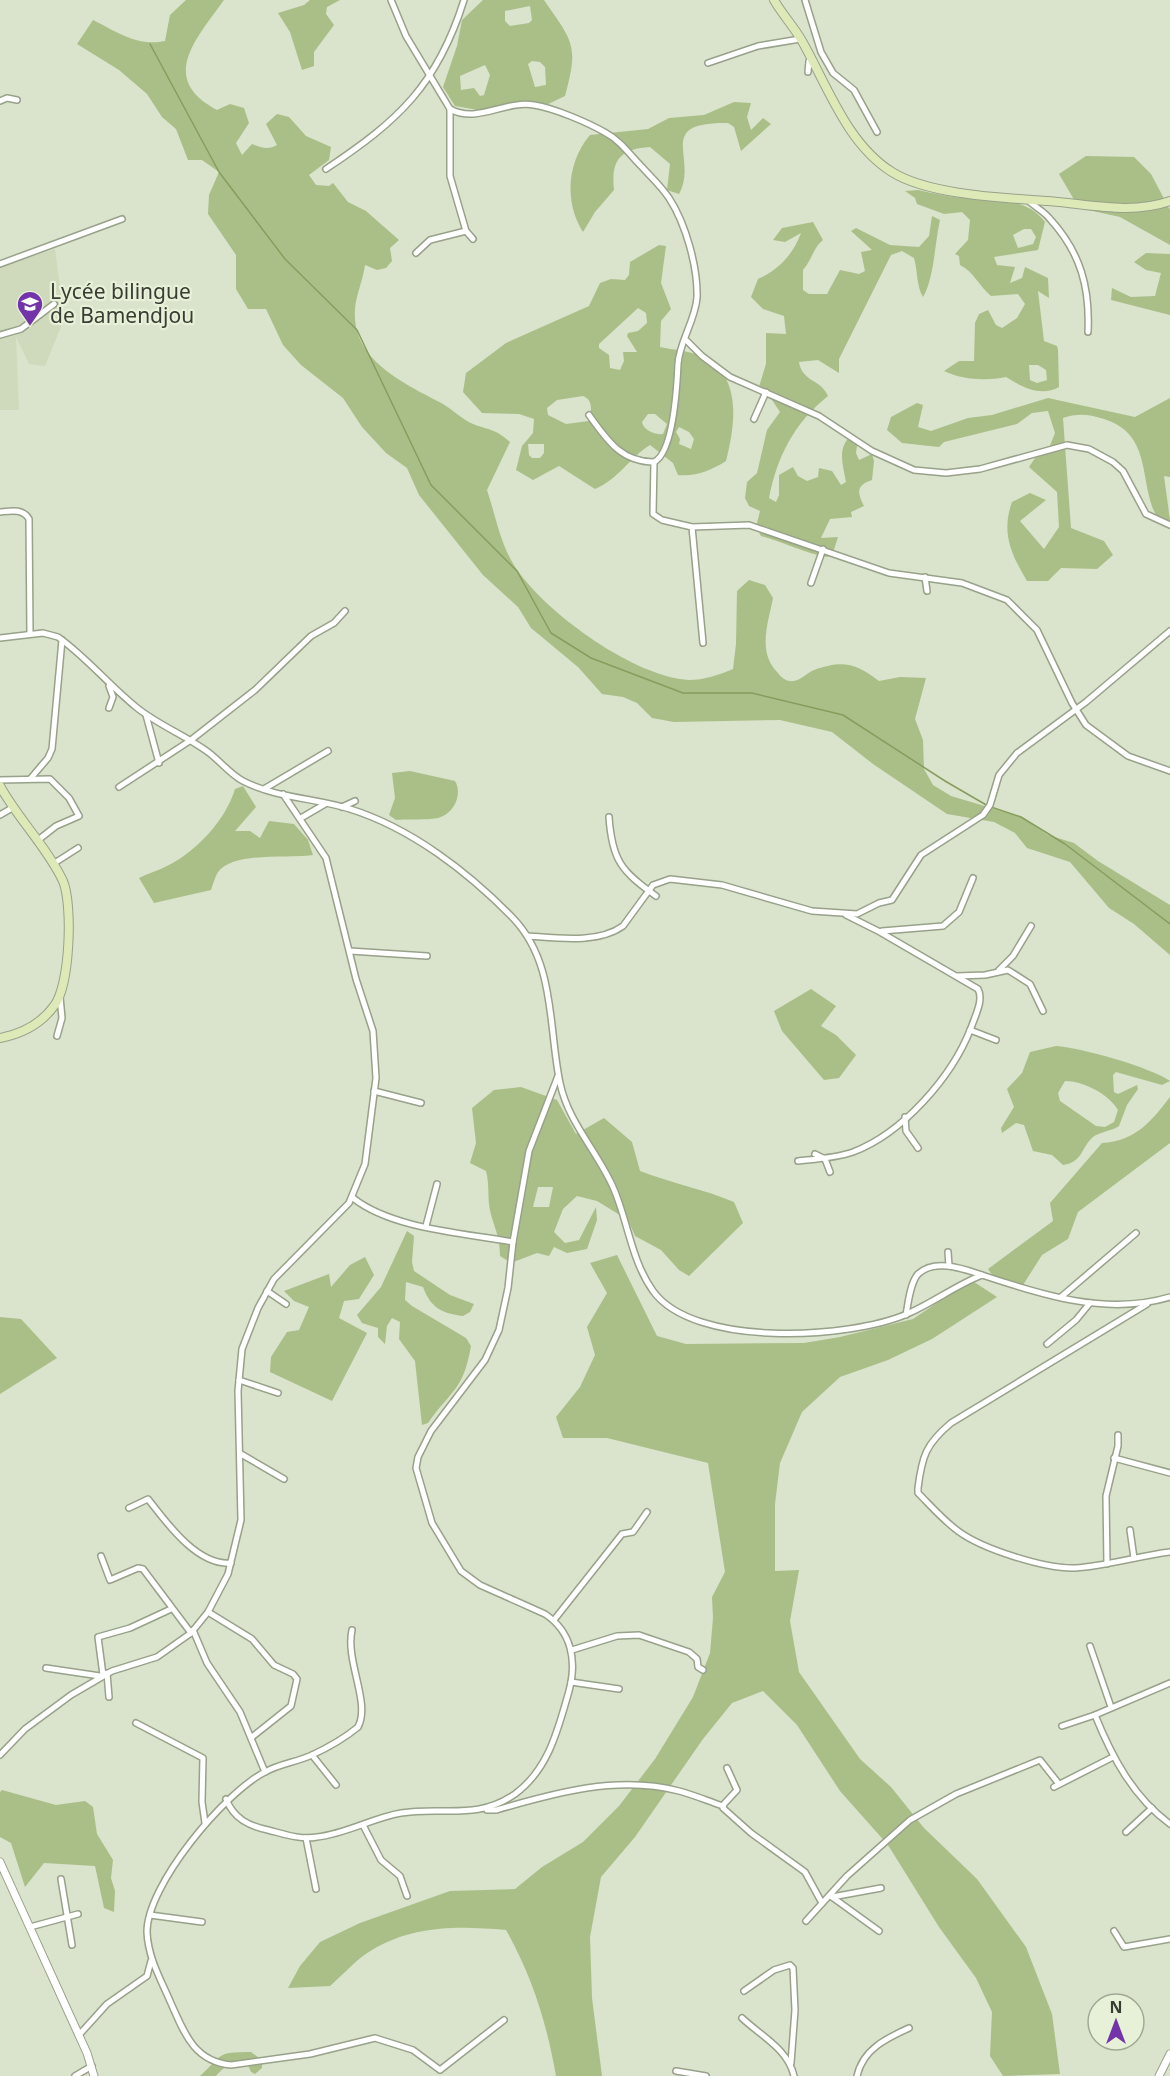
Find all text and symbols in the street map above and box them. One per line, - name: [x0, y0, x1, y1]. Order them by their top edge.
- place label: Lycée bilingue de Bamendjou: [50, 277, 194, 329]
- school or university icon: Lycée bilingue de Bamendjou: [15, 289, 45, 327]
- north arrow: [1086, 1992, 1146, 2052]
- text: N: [1109, 1996, 1123, 2018]

